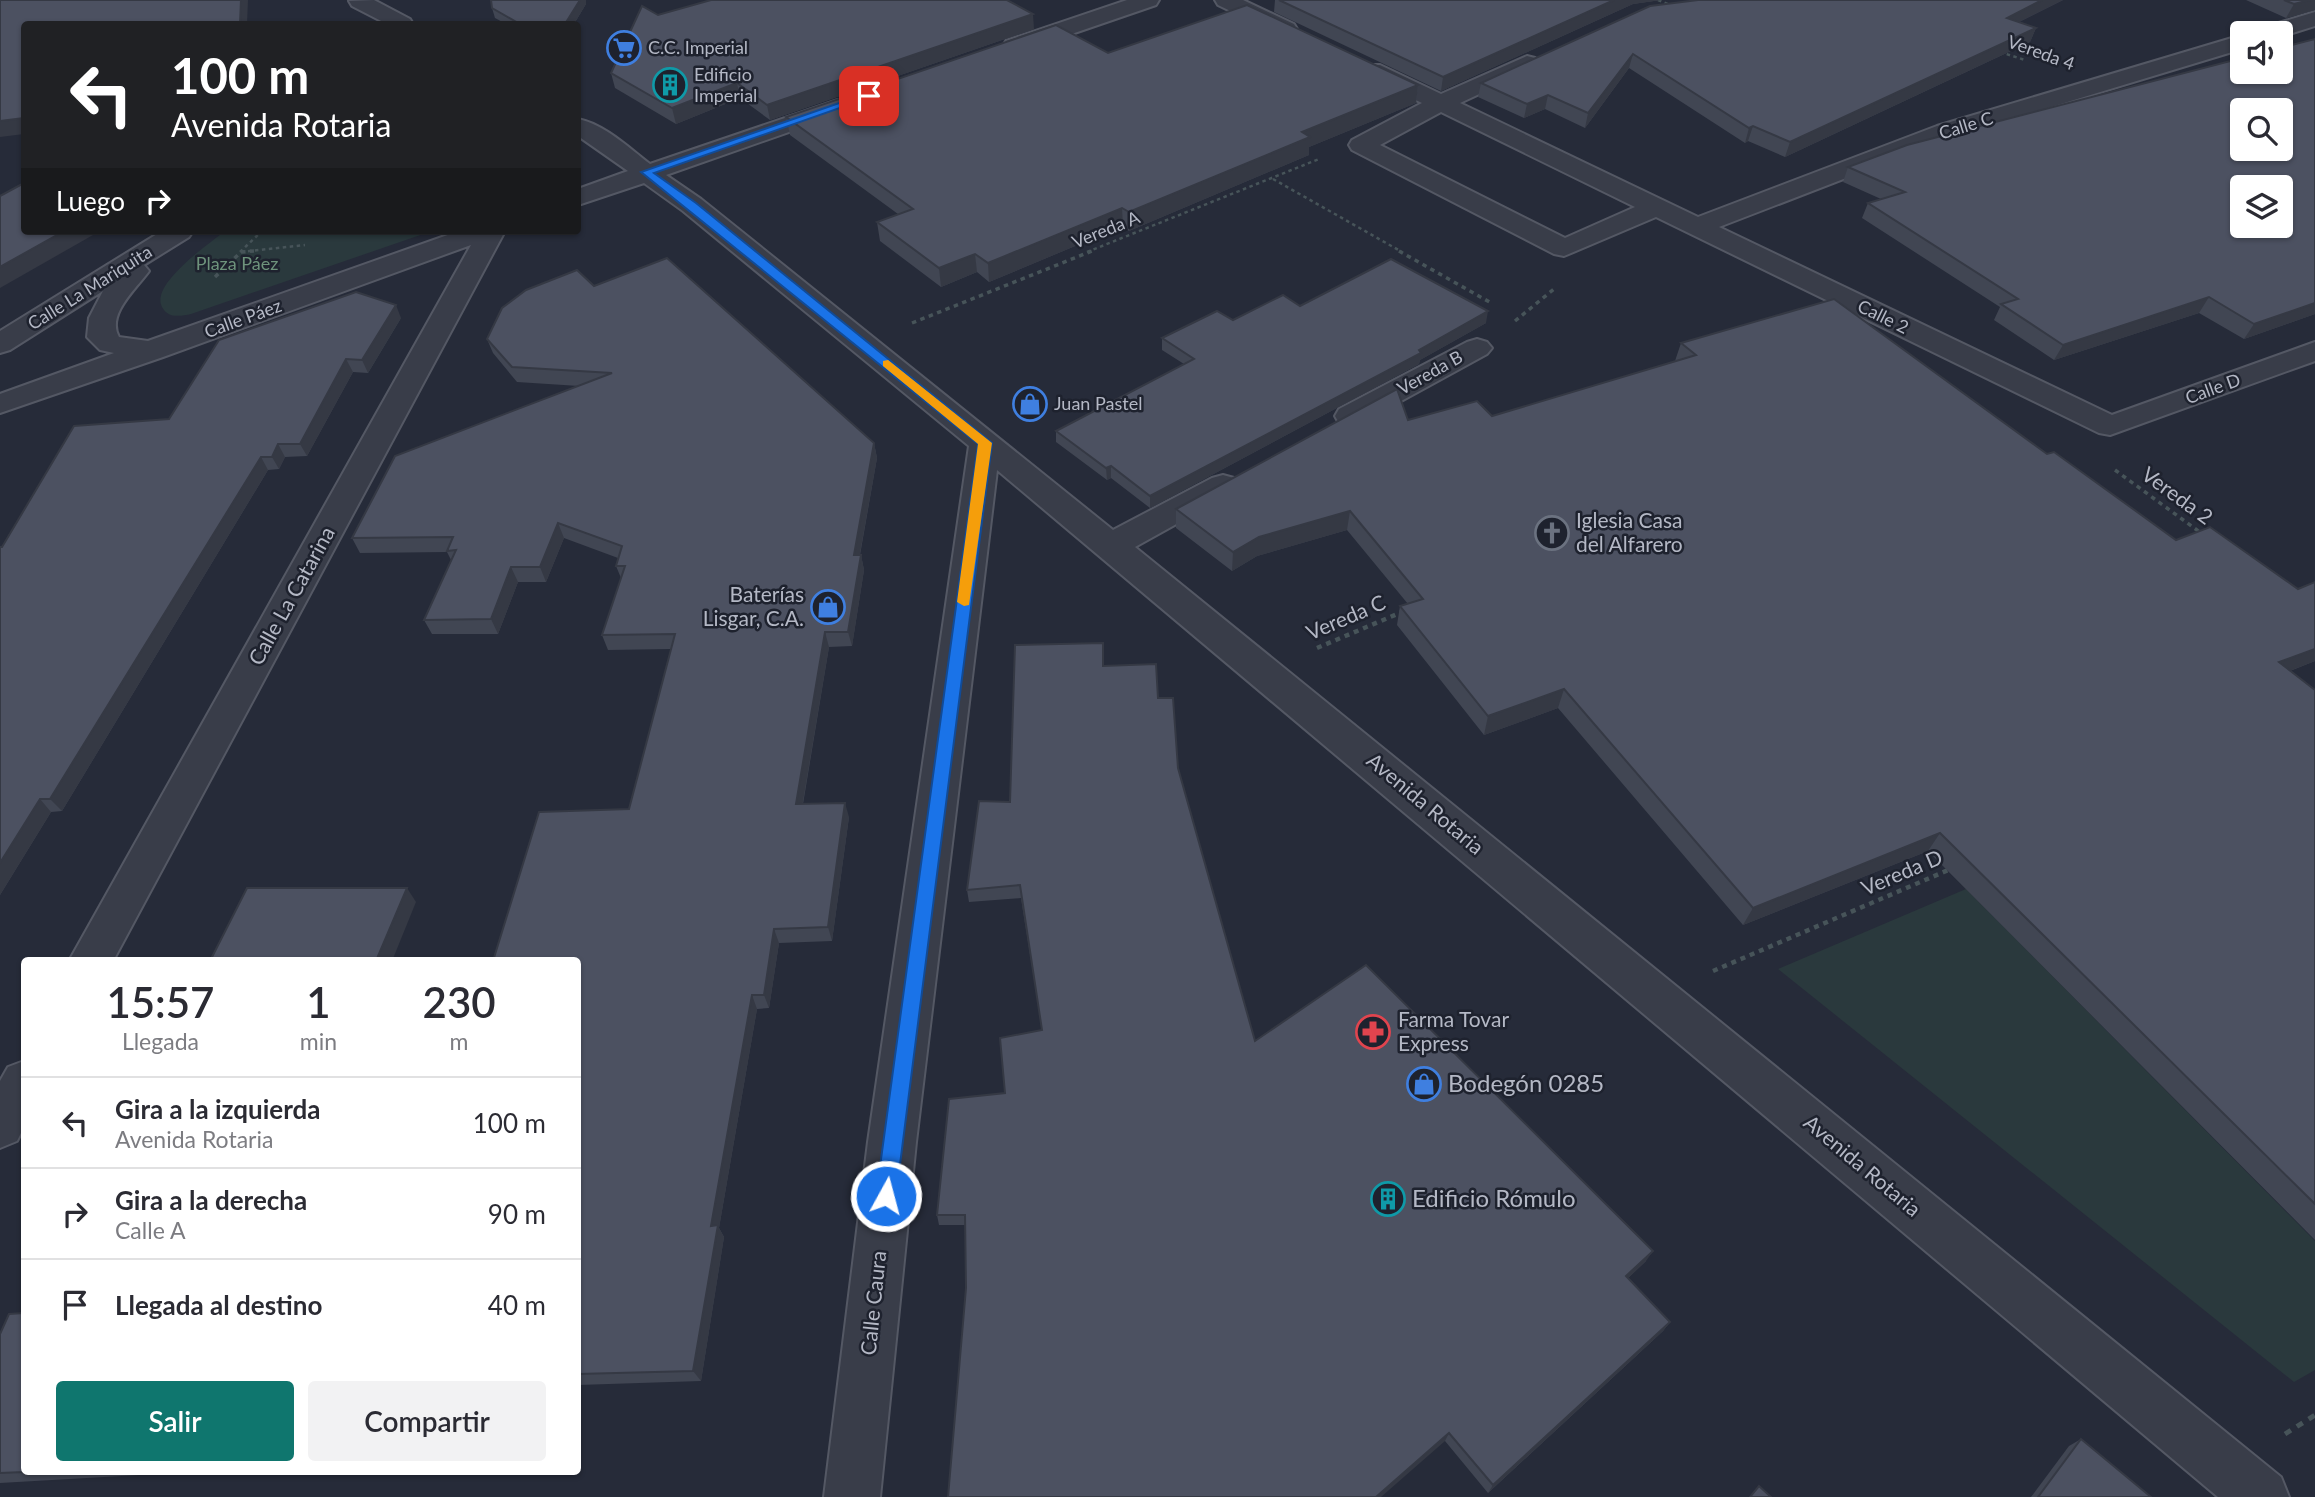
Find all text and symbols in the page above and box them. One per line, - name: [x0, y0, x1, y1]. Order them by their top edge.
- map controls: [2230, 21, 2293, 238]
- button: sound: [2230, 21, 2293, 84]
- supermarket icon: C.C. Imperial: [605, 29, 643, 67]
- street label: Vereda 4: [2005, 30, 2078, 74]
- place label: C.C. Imperial: [648, 36, 748, 58]
- text: 100 m: [171, 46, 309, 104]
- icon: left: [56, 49, 147, 140]
- place label: Edificio Imperial: [694, 63, 757, 106]
- building icon: Edificio Imperial: [651, 66, 689, 104]
- pin: [839, 66, 899, 126]
- icon: arrive: [850, 77, 888, 115]
- button: search: [2230, 98, 2293, 161]
- text: Avenida Rotaria: [171, 105, 391, 144]
- street label: Calle C: [1936, 106, 1996, 144]
- button: layers: [2230, 175, 2293, 238]
- icon: right: [139, 182, 177, 220]
- text: Luego: [56, 185, 125, 217]
- street label: Vereda A: [1068, 205, 1144, 253]
- street label: Calle La Mariquita: [23, 240, 156, 334]
- park label: Plaza Páez: [196, 252, 278, 274]
- street label: Calle Páez: [201, 294, 284, 342]
- street label: Calle 2: [1854, 294, 1913, 338]
- street label: Vereda B: [1393, 345, 1466, 399]
- street label: Calle D: [2182, 368, 2243, 408]
- shop icon: Juan Pastel: [1011, 385, 1049, 423]
- place label: Juan Pastel: [1054, 392, 1142, 414]
- street label: Vereda 2: [2137, 461, 2218, 529]
- place label: Iglesia Casa del Alfarero: [1576, 507, 1683, 556]
- church icon: Iglesia Casa del Alfarero: [1533, 514, 1571, 552]
- street label: Calle La Catarina: [242, 522, 339, 669]
- place label: Baterías Lisgar, C.A.: [703, 581, 804, 630]
- shop icon: Baterías Lisgar, C.A.: [809, 588, 847, 626]
- street label: Vereda C: [1302, 589, 1389, 644]
- street label: Avenida Rotaria: [1363, 747, 1489, 859]
- street label: Vereda D: [1857, 843, 1946, 900]
- text: 15:57: [106, 977, 214, 1027]
- text: 1: [306, 977, 331, 1027]
- text: 230: [423, 977, 496, 1027]
- place label: Farma Tovar Express: [1398, 1006, 1509, 1055]
- pharmacy icon: Farma Tovar Express: [1354, 1013, 1392, 1051]
- text: Llegada: [122, 1027, 199, 1055]
- text: min: [300, 1027, 337, 1055]
- text: m: [450, 1027, 469, 1055]
- shop icon: Bodegón 0285: [1405, 1065, 1443, 1103]
- place label: Bodegón 0285: [1448, 1068, 1604, 1097]
- text: Gira a la izquierda: [115, 1093, 321, 1125]
- icon: left: [56, 1104, 94, 1142]
- text: 100 m: [473, 1107, 546, 1139]
- street label: Avenida Rotaria: [1800, 1109, 1926, 1221]
- text: Avenida Rotaria: [115, 1125, 273, 1153]
- position arrow: [849, 1159, 923, 1233]
- building icon: Edificio Rómulo: [1369, 1180, 1407, 1218]
- place label: Edificio Rómulo: [1412, 1183, 1576, 1212]
- text: Gira a la derecha: [115, 1184, 307, 1216]
- icon: right: [56, 1195, 94, 1233]
- text: 90 m: [488, 1198, 546, 1230]
- text: Calle A: [115, 1216, 185, 1244]
- street label: Calle Caura: [855, 1249, 890, 1356]
- icon: arrive: [56, 1286, 94, 1324]
- text: Llegada al destino: [115, 1289, 322, 1321]
- text: 40 m: [488, 1289, 546, 1321]
- button: Salir: [56, 1381, 294, 1461]
- button: Compartir: [308, 1381, 546, 1461]

